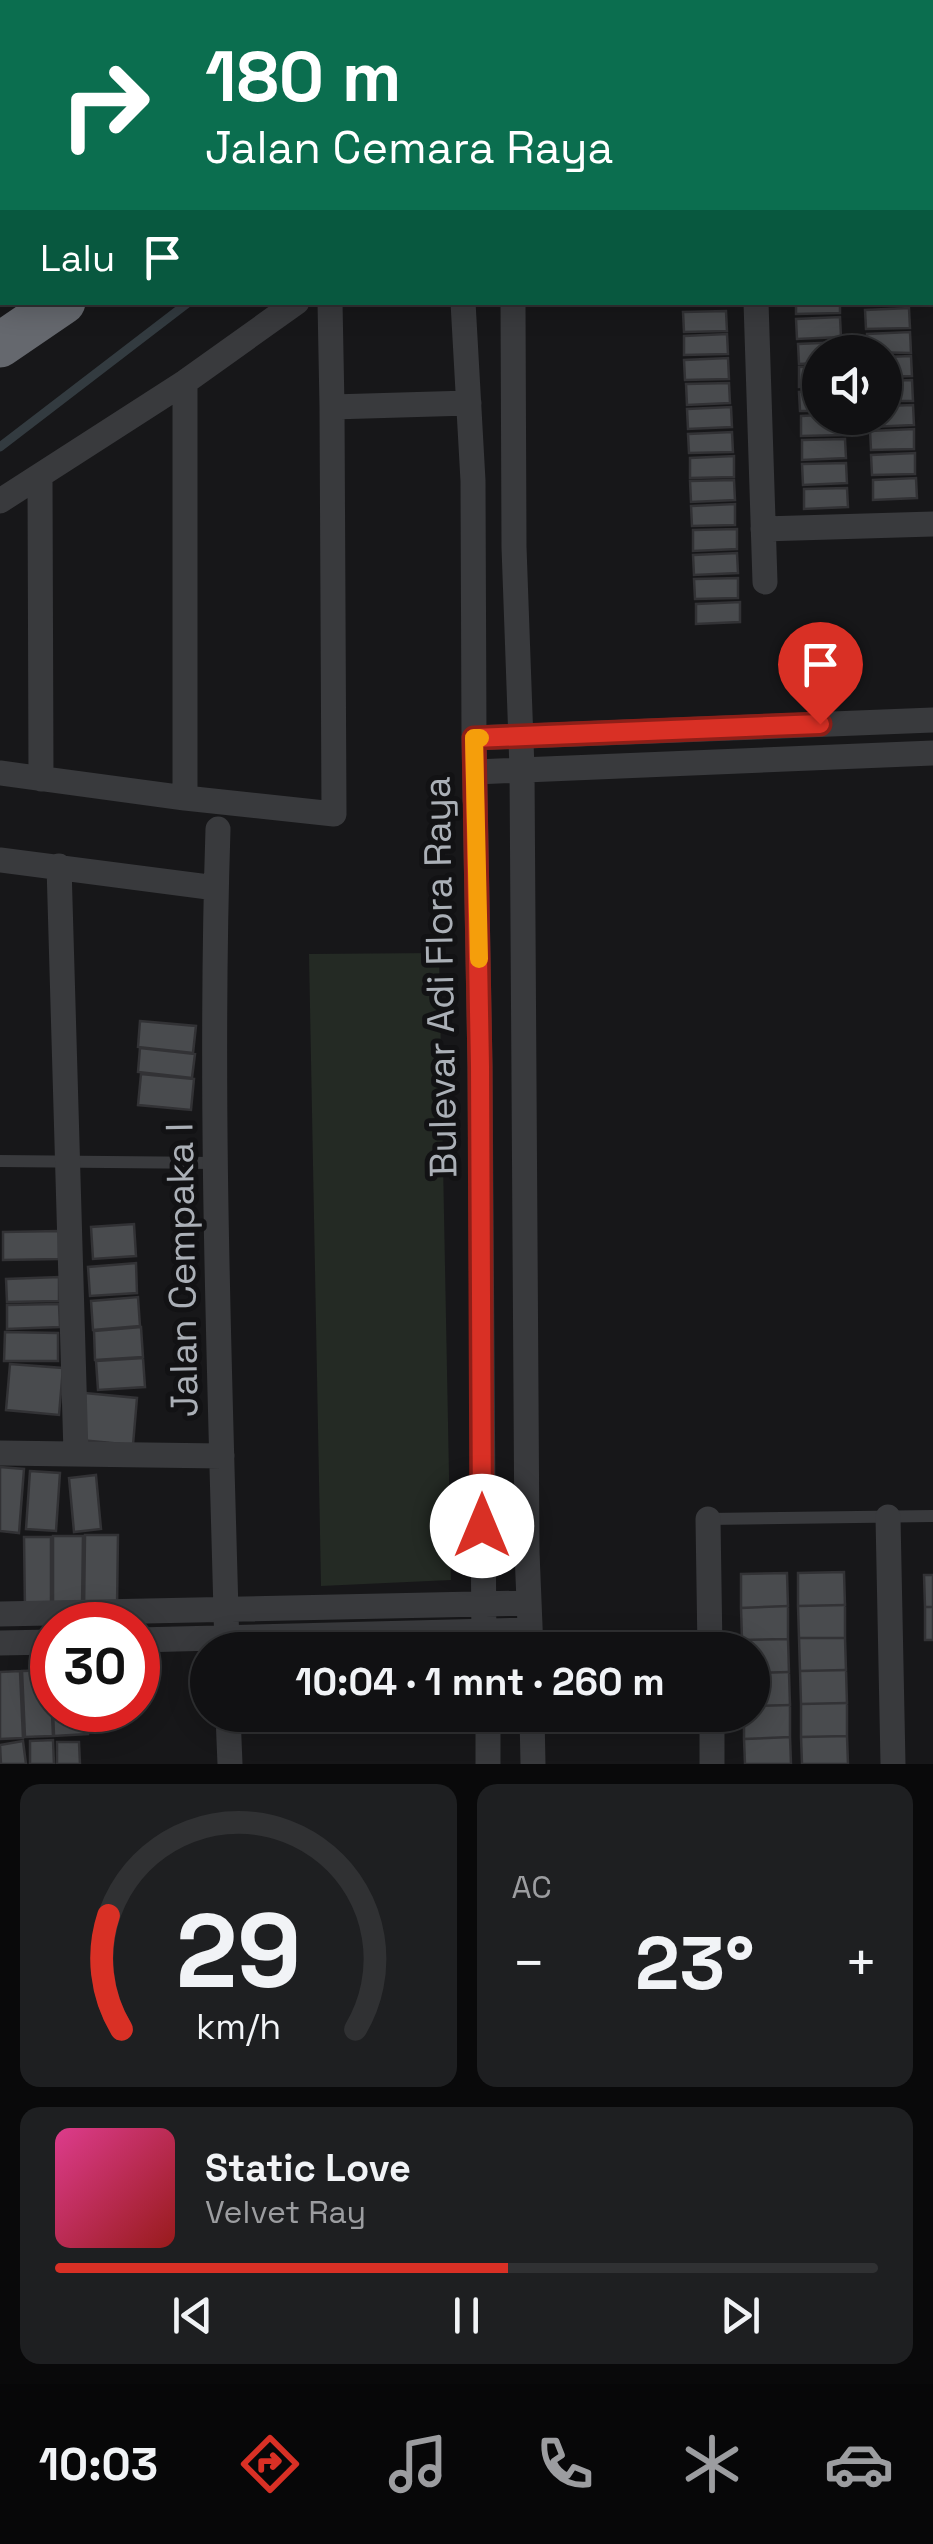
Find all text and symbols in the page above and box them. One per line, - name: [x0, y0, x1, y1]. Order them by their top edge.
- text: 180 m: [205, 32, 402, 121]
- icon: right: [40, 40, 170, 170]
- text: Jalan Cemara Raya: [205, 119, 613, 176]
- icon: arrive: [135, 230, 190, 285]
- text: Lalu: [40, 234, 115, 282]
- map controls: [802, 335, 902, 435]
- button: sound: [802, 335, 902, 435]
- pin: [778, 622, 863, 725]
- icon: arrive: [793, 637, 848, 692]
- street label: Bulevar Adi Flora Raya: [413, 776, 467, 1178]
- street label: Jalan Cempaka I: [155, 1122, 209, 1418]
- position arrow: [430, 1474, 534, 1578]
- speed limit sign: 30: [30, 1602, 160, 1732]
- text: 10:04 · 1 mnt · 260 m: [295, 1658, 665, 1706]
- text: AC: [512, 1867, 552, 1907]
- text: 29: [175, 1885, 301, 2017]
- text: 23°: [635, 1915, 755, 2011]
- text: −: [512, 1928, 546, 1998]
- text: +: [844, 1928, 878, 1998]
- text: km/h: [196, 2004, 281, 2049]
- text: Static Love: [205, 2144, 411, 2192]
- text: Velvet Ray: [205, 2192, 366, 2232]
- icon: previous: [165, 2288, 220, 2343]
- icon: pause: [439, 2288, 494, 2343]
- icon: next: [713, 2288, 768, 2343]
- icon: directions: [235, 2429, 305, 2499]
- icon: music: [383, 2429, 453, 2499]
- icon: phone: [530, 2429, 600, 2499]
- icon: climate: [677, 2429, 747, 2499]
- icon: car: [824, 2429, 894, 2499]
- text: 10:03: [39, 2436, 158, 2493]

